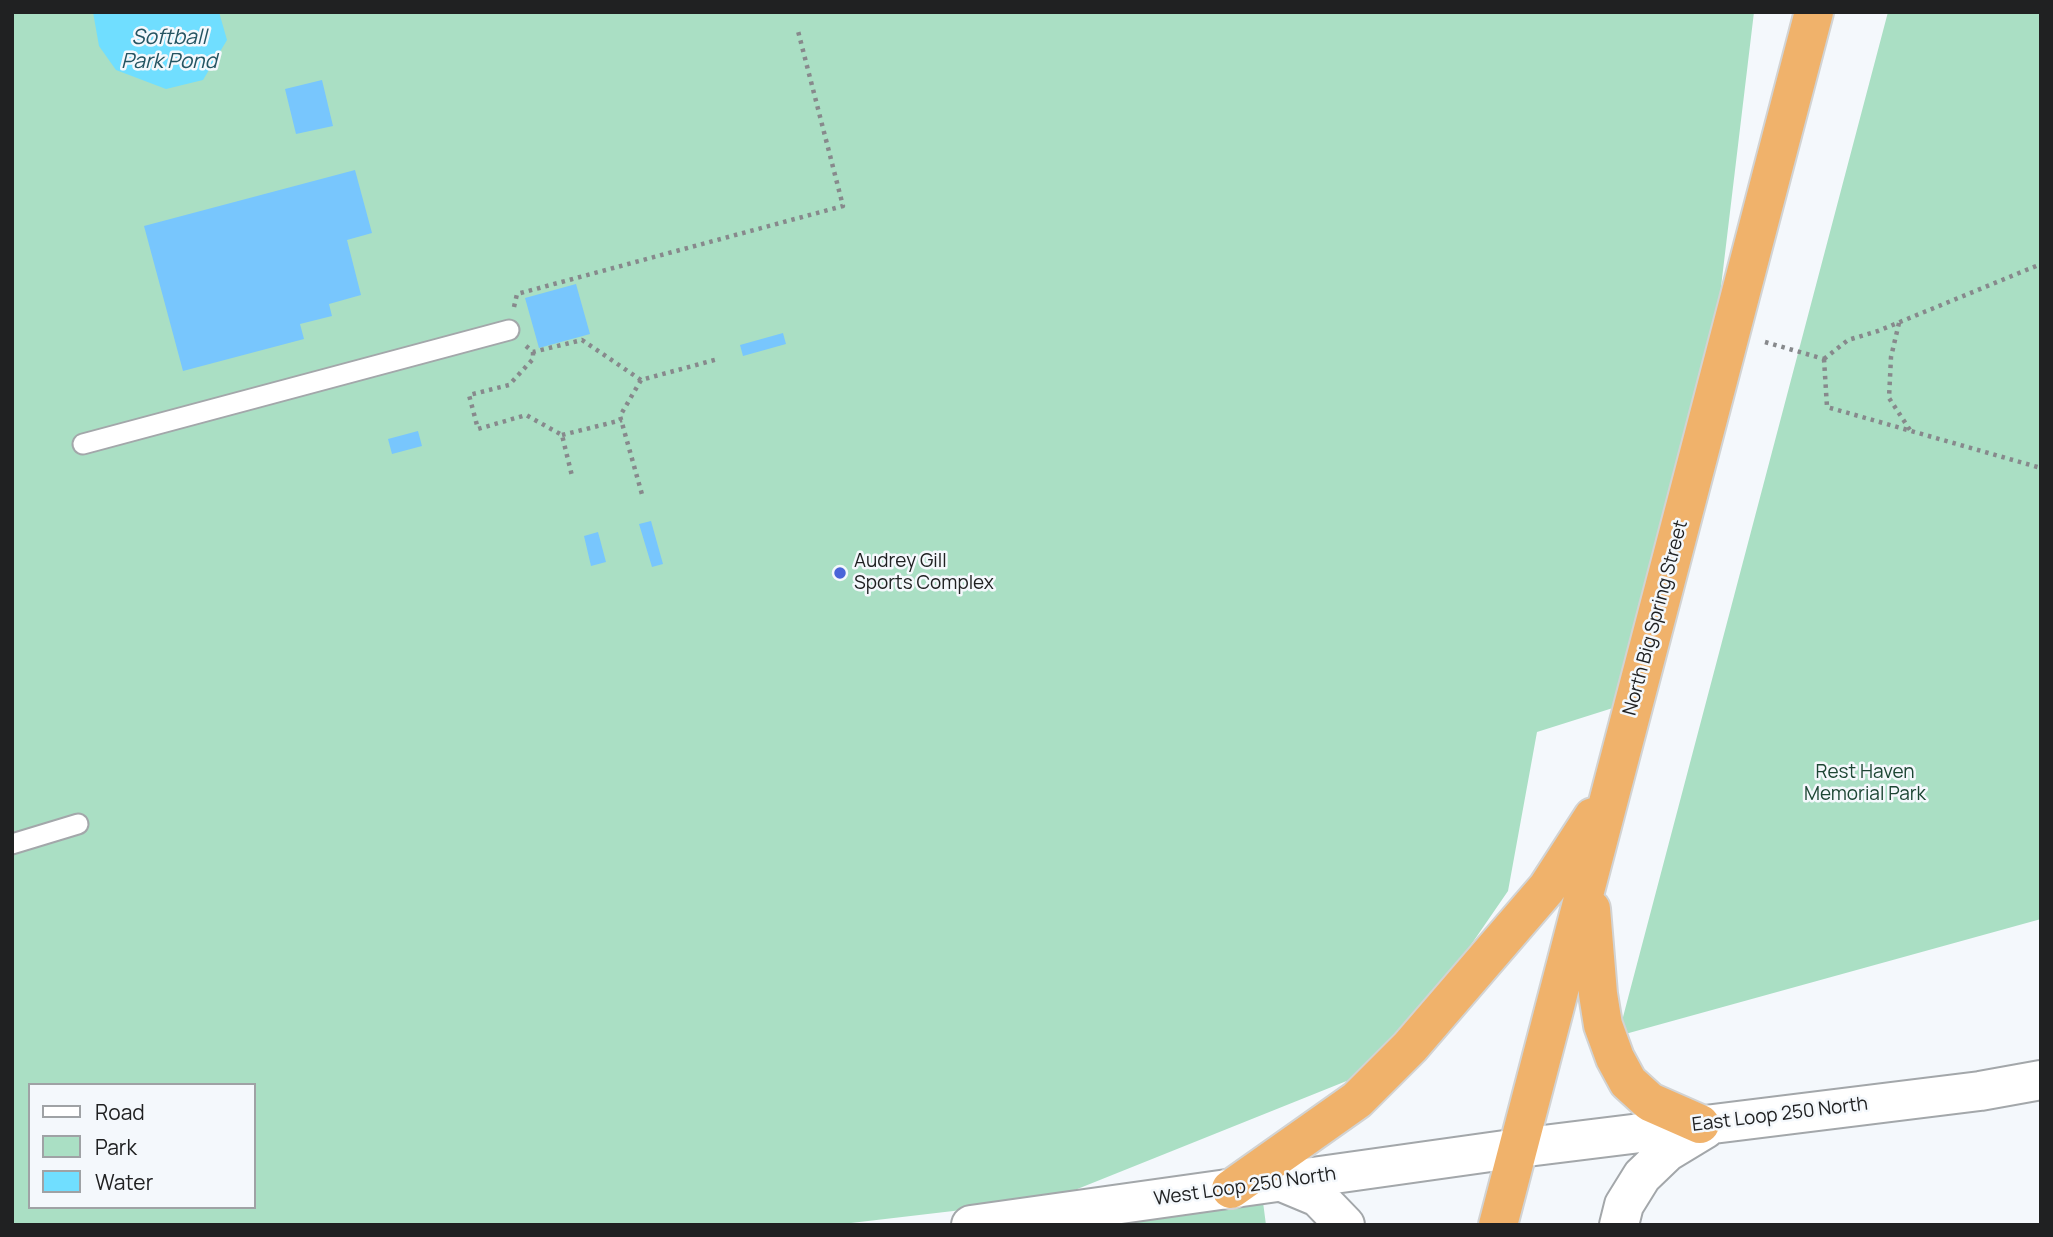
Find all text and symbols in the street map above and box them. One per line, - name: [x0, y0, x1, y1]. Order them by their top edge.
- water label: Softball Park Pond: [121, 25, 217, 75]
- street label: North Big Spring Street: [1619, 518, 1693, 718]
- place label: Audrey Gill Sports Complex: [854, 551, 994, 595]
- marker: Audrey Gill Sports Complex: [832, 565, 848, 581]
- park label: Rest Haven Memorial Park: [1804, 762, 1926, 806]
- legend: [28, 1083, 256, 1209]
- street label: East Loop 250 North: [1691, 1093, 1869, 1137]
- text: Road: [95, 1098, 145, 1126]
- text: Park: [95, 1133, 137, 1161]
- street label: West Loop 250 North: [1153, 1163, 1337, 1211]
- text: Water: [95, 1168, 153, 1196]

